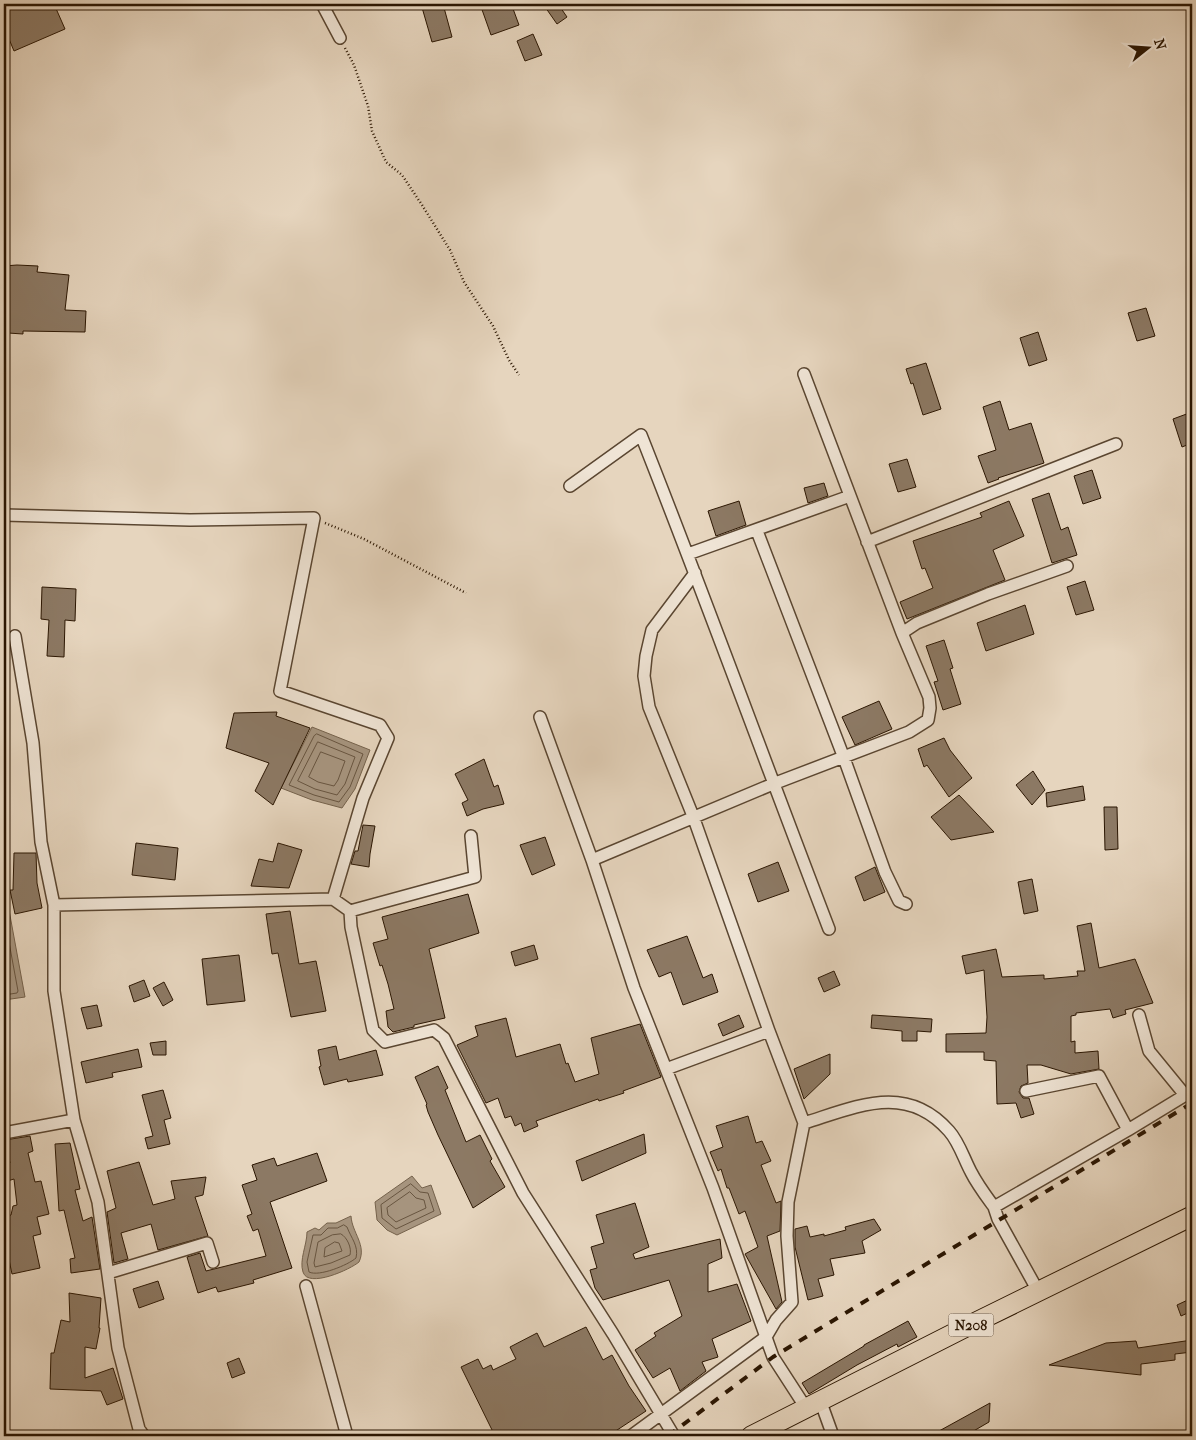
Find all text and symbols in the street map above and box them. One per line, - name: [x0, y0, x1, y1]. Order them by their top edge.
- north arrow: [1124, 22, 1174, 72]
- text: N: [1150, 37, 1170, 52]
- road number: N208: [948, 1314, 994, 1336]

